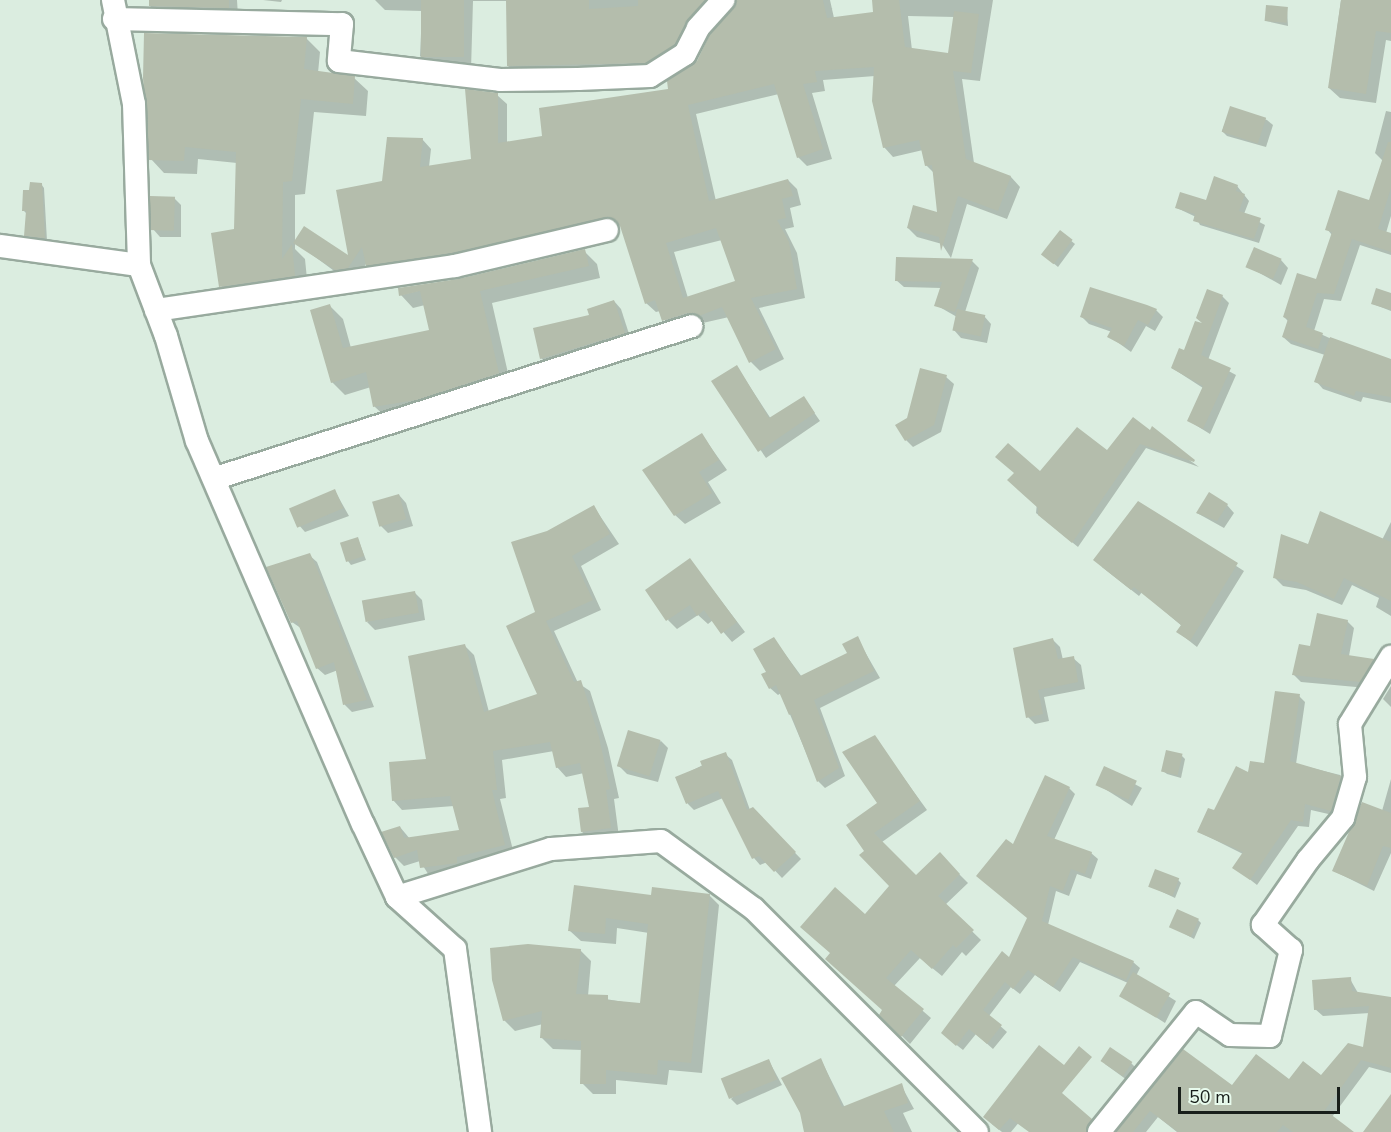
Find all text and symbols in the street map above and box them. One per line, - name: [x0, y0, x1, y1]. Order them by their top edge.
- scale bar: [1181, 1075, 1343, 1113]
- text: 50 m: [1189, 1085, 1231, 1109]

